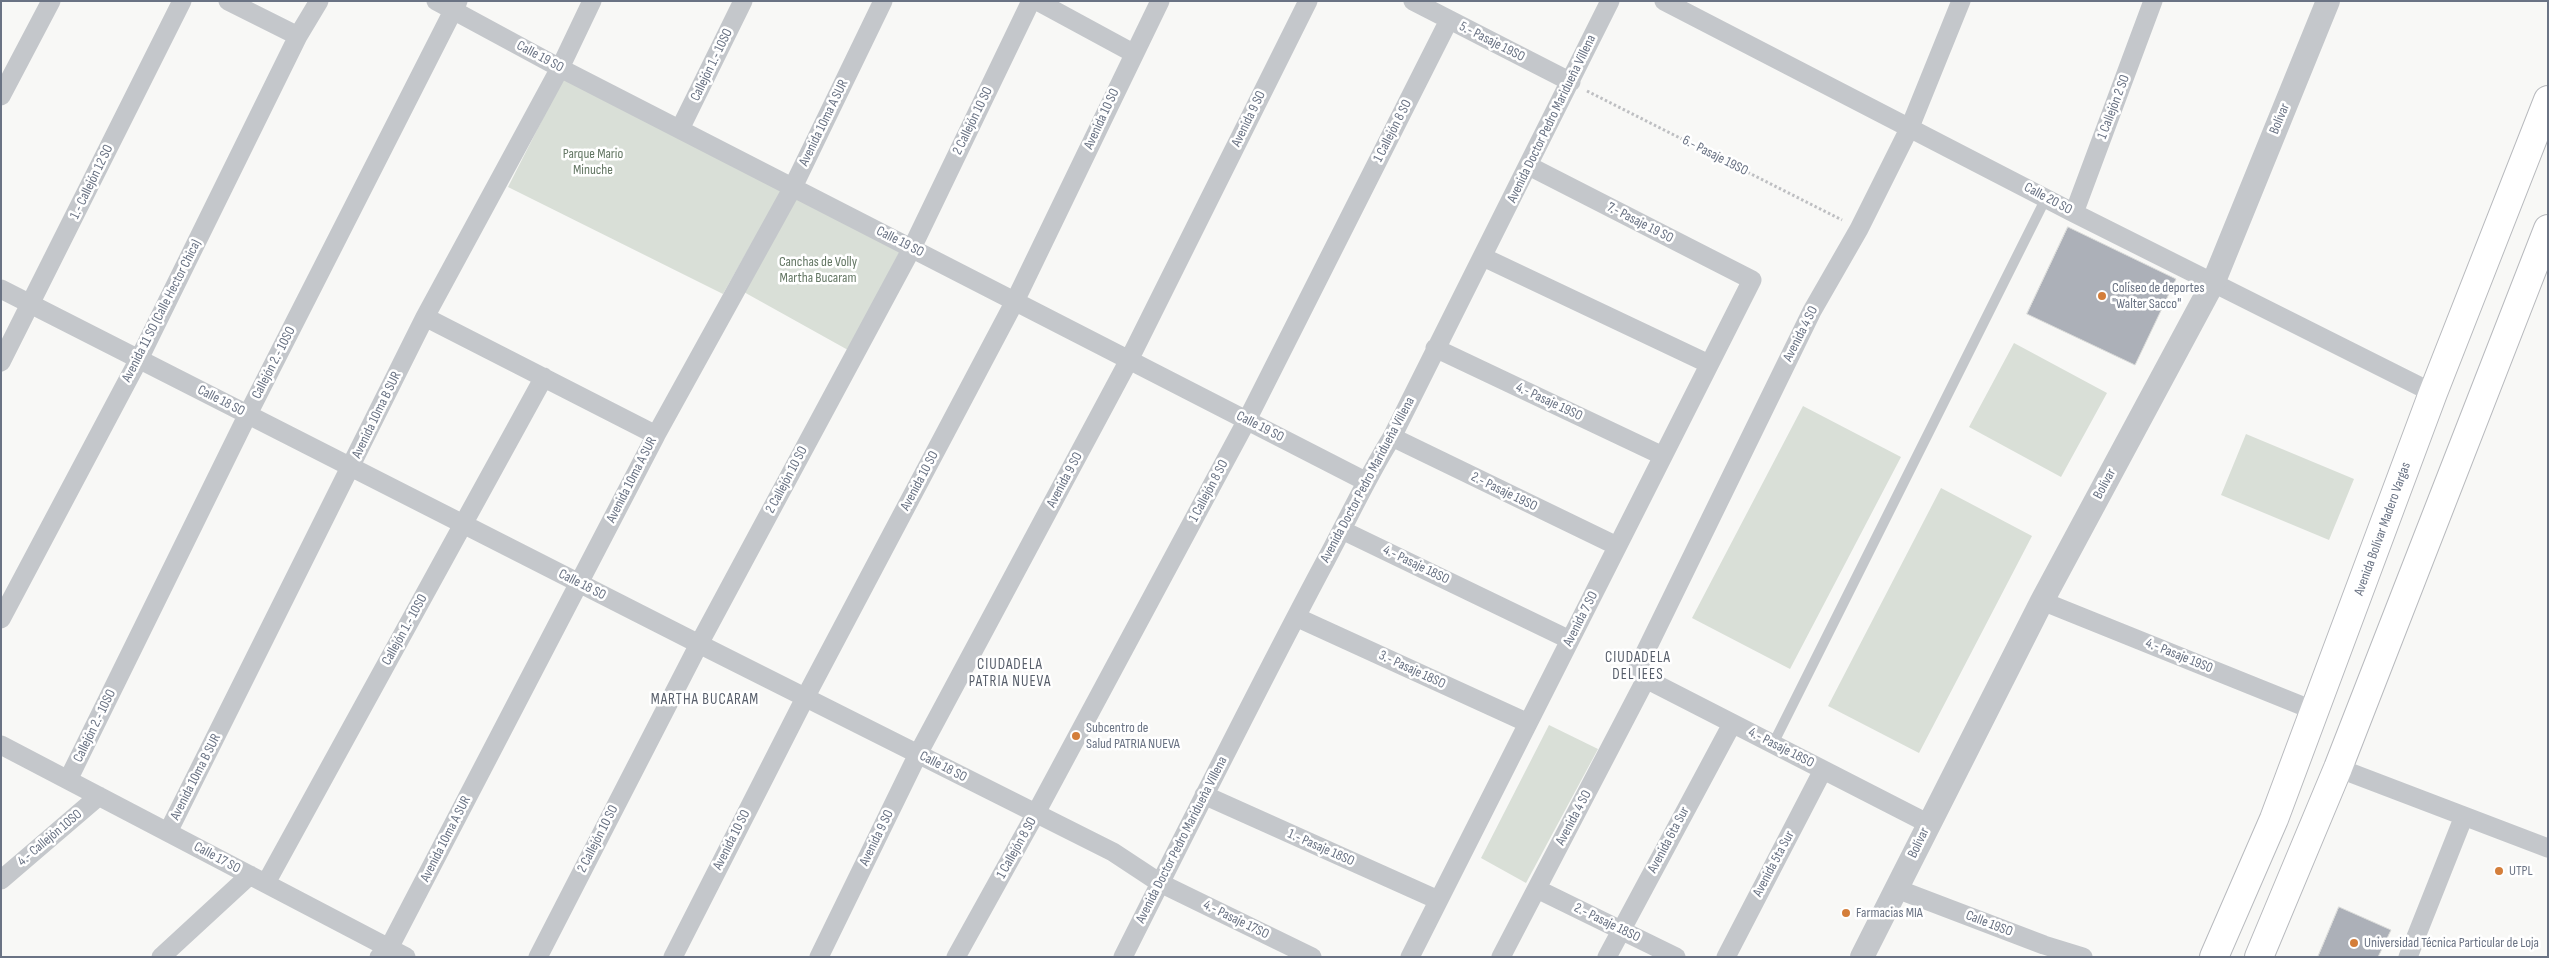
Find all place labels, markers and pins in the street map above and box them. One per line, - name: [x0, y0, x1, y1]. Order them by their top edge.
- place label: Coliseo de deportes "Walter Sacco": [2112, 280, 2204, 312]
- marker: Coliseo de deportes "Walter Sacco": [2096, 290, 2108, 302]
- place label: Subcentro de Salud PATRIA NUEVA: [1086, 720, 1180, 752]
- marker: Subcentro de Salud PATRIA NUEVA: [1070, 730, 1082, 742]
- place label: UTPL: [2509, 863, 2533, 879]
- marker: UTPL: [2493, 865, 2505, 877]
- place label: Farmacias MIA: [1856, 905, 1923, 921]
- marker: Farmacias MIA: [1840, 907, 1852, 919]
- place label: Universidad Técnica Particular de Loja: [2364, 935, 2539, 951]
- marker: Universidad Técnica Particular de Loja: [2348, 937, 2360, 949]

